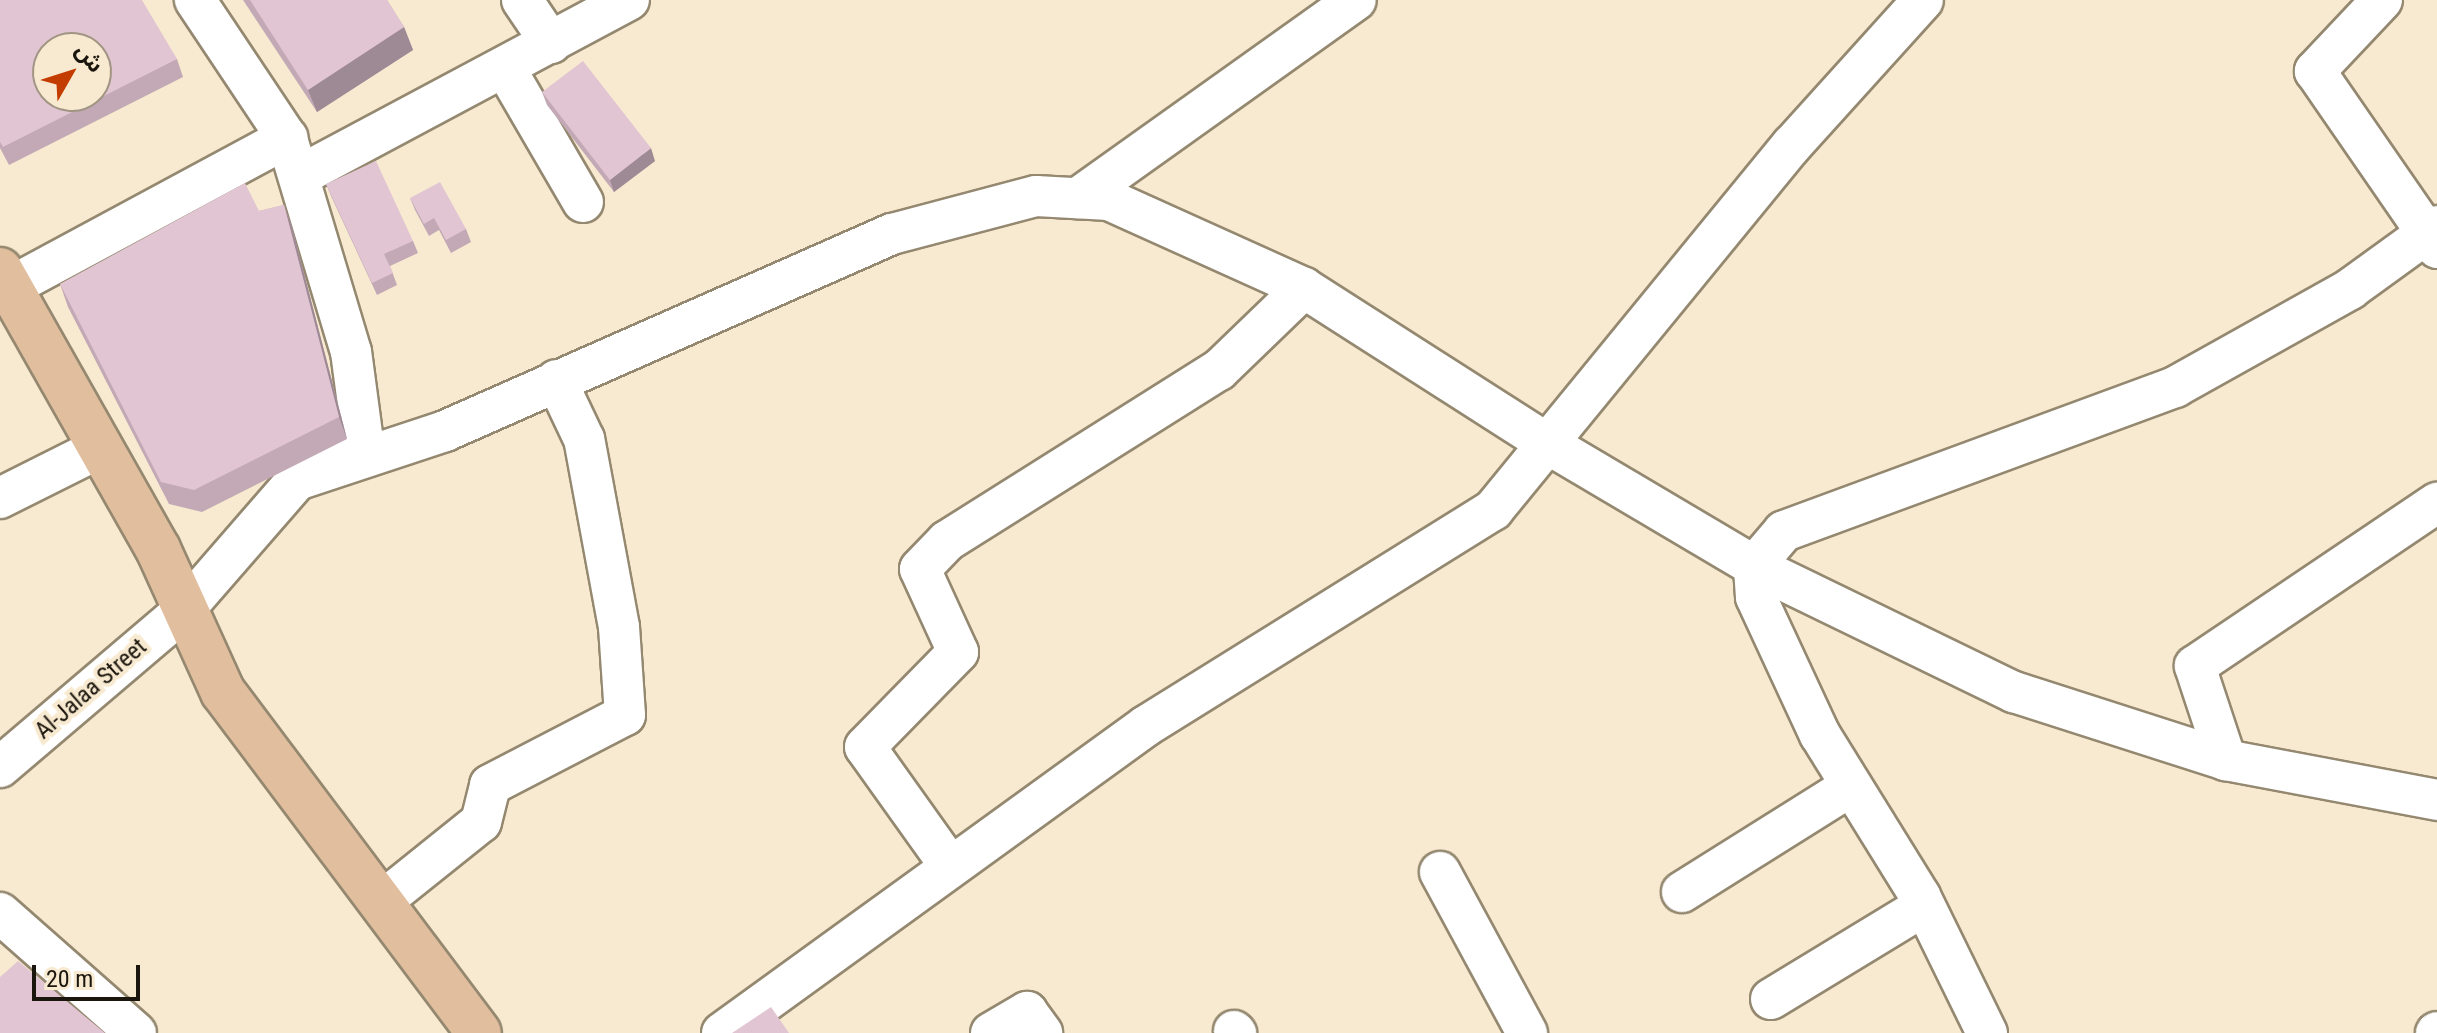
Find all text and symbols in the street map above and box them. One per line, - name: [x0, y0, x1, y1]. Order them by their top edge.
- north arrow: [32, 32, 112, 112]
- text: ش: [70, 38, 109, 77]
- street label: Al-Jalaa Street: [29, 633, 153, 745]
- scale bar: [36, 949, 144, 999]
- text: 20 m: [46, 965, 93, 993]

